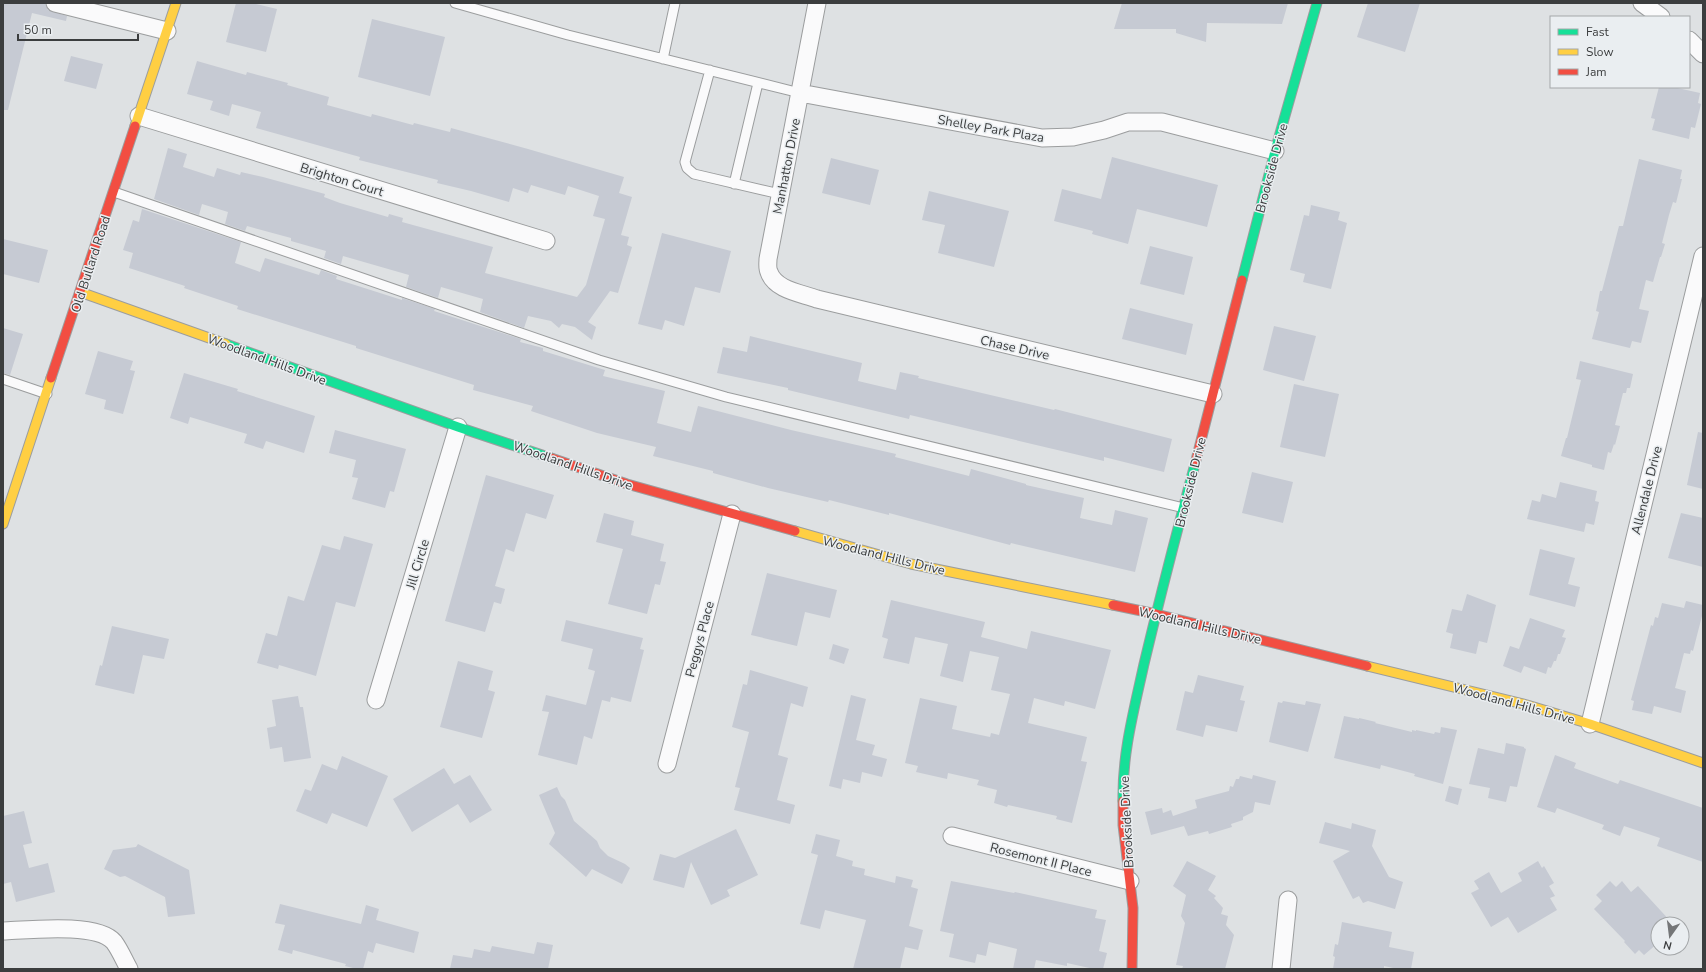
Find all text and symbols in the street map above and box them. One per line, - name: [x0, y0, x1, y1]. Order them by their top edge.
- scale bar: [18, 16, 138, 42]
- legend: [1550, 16, 1690, 88]
- text: 50 m: [24, 22, 52, 38]
- text: Fast: [1586, 24, 1609, 40]
- text: Slow: [1586, 44, 1614, 60]
- text: Jam: [1585, 64, 1607, 80]
- street label: Shelley Park Plaza: [936, 111, 1046, 147]
- street label: Manhatton Drive: [769, 117, 805, 216]
- street label: Brookside Drive: [1251, 121, 1293, 215]
- street label: Brighton Court: [298, 159, 386, 201]
- street label: Old Bullard Road: [67, 213, 115, 315]
- street label: Woodland Hills Drive: [205, 330, 329, 390]
- street label: Chase Drive: [978, 331, 1051, 365]
- street label: Brookside Drive: [1171, 435, 1211, 529]
- street label: Woodland Hills Drive: [510, 437, 635, 495]
- street label: Allendale Drive: [1627, 444, 1667, 536]
- street label: Woodland Hills Drive: [821, 532, 947, 580]
- street label: Jill Circle: [402, 537, 434, 592]
- street label: Peggys Place: [681, 599, 719, 679]
- street label: Woodland Hills Drive: [1137, 603, 1263, 649]
- street label: Woodland Hills Drive: [1451, 679, 1577, 729]
- street label: Brookside Drive: [1116, 775, 1138, 868]
- street label: Rosemont II Place: [988, 839, 1094, 881]
- north arrow: [1650, 916, 1690, 956]
- text: N: [1662, 937, 1674, 953]

